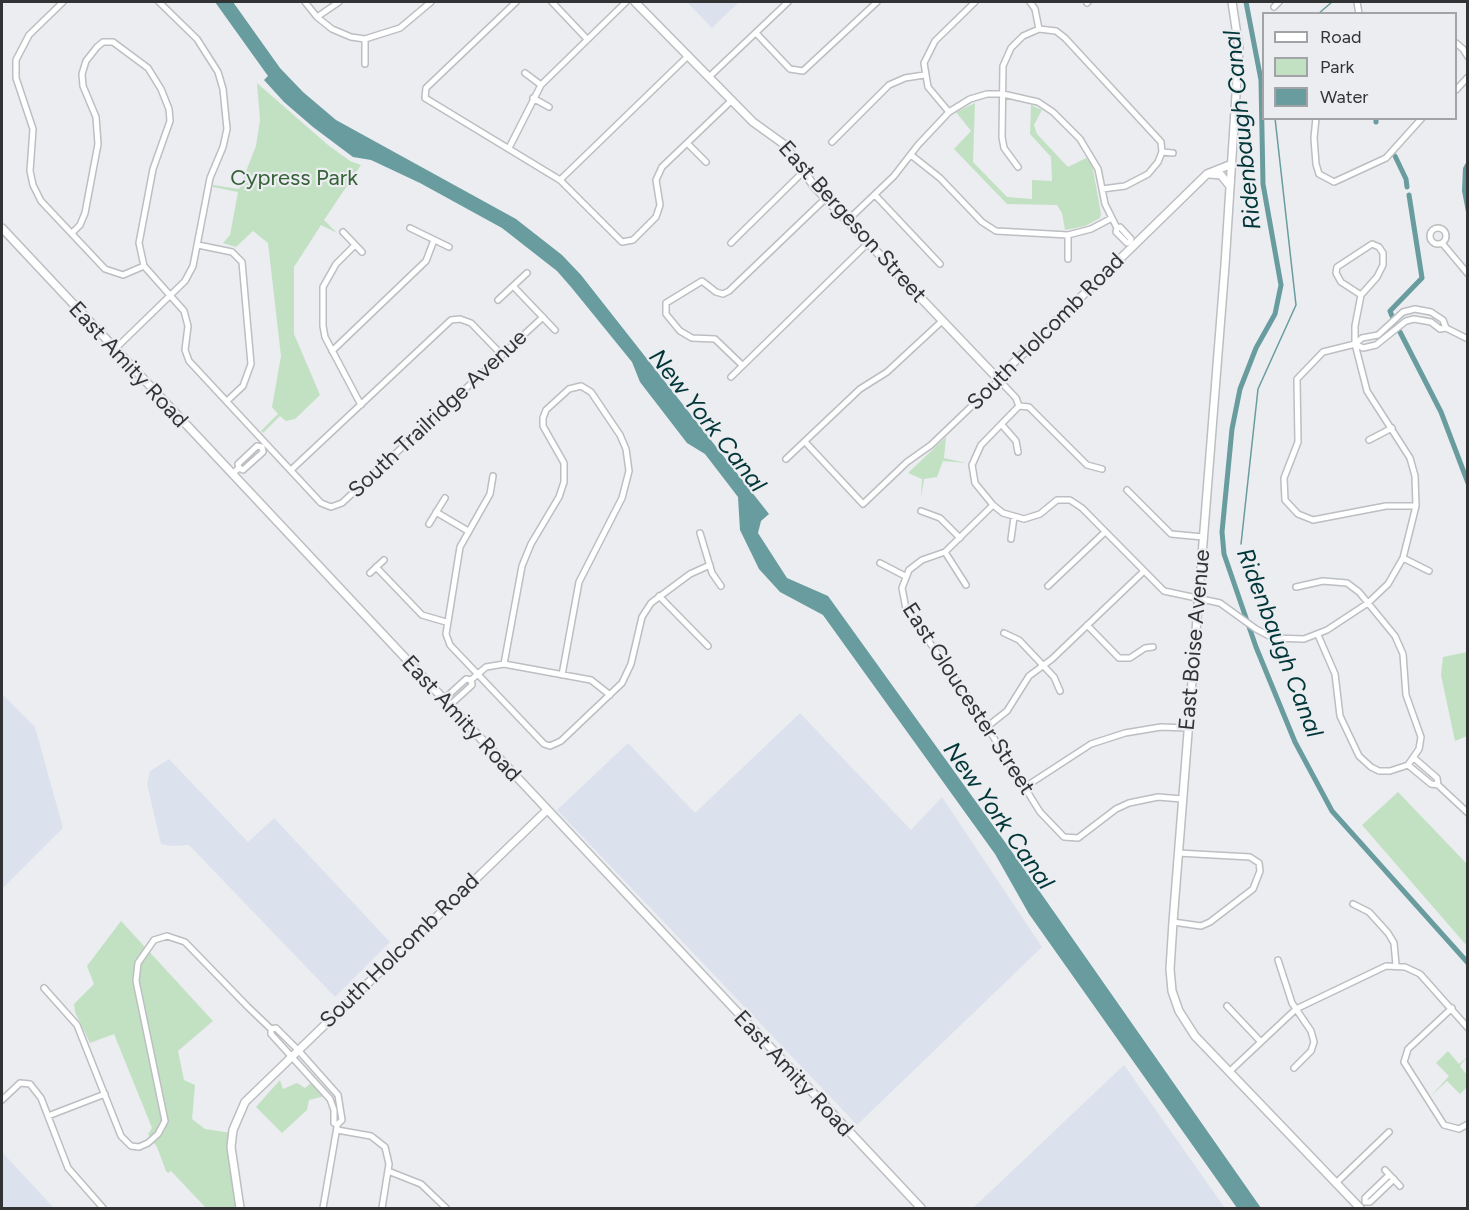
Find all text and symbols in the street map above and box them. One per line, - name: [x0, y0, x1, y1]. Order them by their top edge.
- legend: [1262, 12, 1457, 120]
- text: Road: [1320, 26, 1361, 48]
- water label: Ridenbaugh Canal: [1218, 29, 1268, 231]
- text: Park: [1320, 56, 1354, 78]
- text: Water: [1320, 86, 1368, 108]
- street label: East Bergeson Street: [772, 136, 932, 308]
- park label: Cypress Park: [230, 166, 358, 192]
- street label: South Holcomb Road: [962, 248, 1130, 416]
- street label: East Amity Road: [63, 296, 193, 434]
- street label: South Trailridge Avenue: [343, 324, 533, 504]
- water label: New York Canal: [642, 344, 772, 498]
- water label: Ridenbaugh Canal: [1230, 544, 1328, 742]
- street label: East Boise Avenue: [1174, 548, 1216, 732]
- street label: East Gloucester Street: [896, 598, 1040, 800]
- street label: East Amity Road: [396, 650, 526, 788]
- water label: New York Canal: [936, 737, 1060, 895]
- street label: South Holcomb Road: [315, 868, 485, 1034]
- street label: East Amity Road: [728, 1005, 858, 1143]

